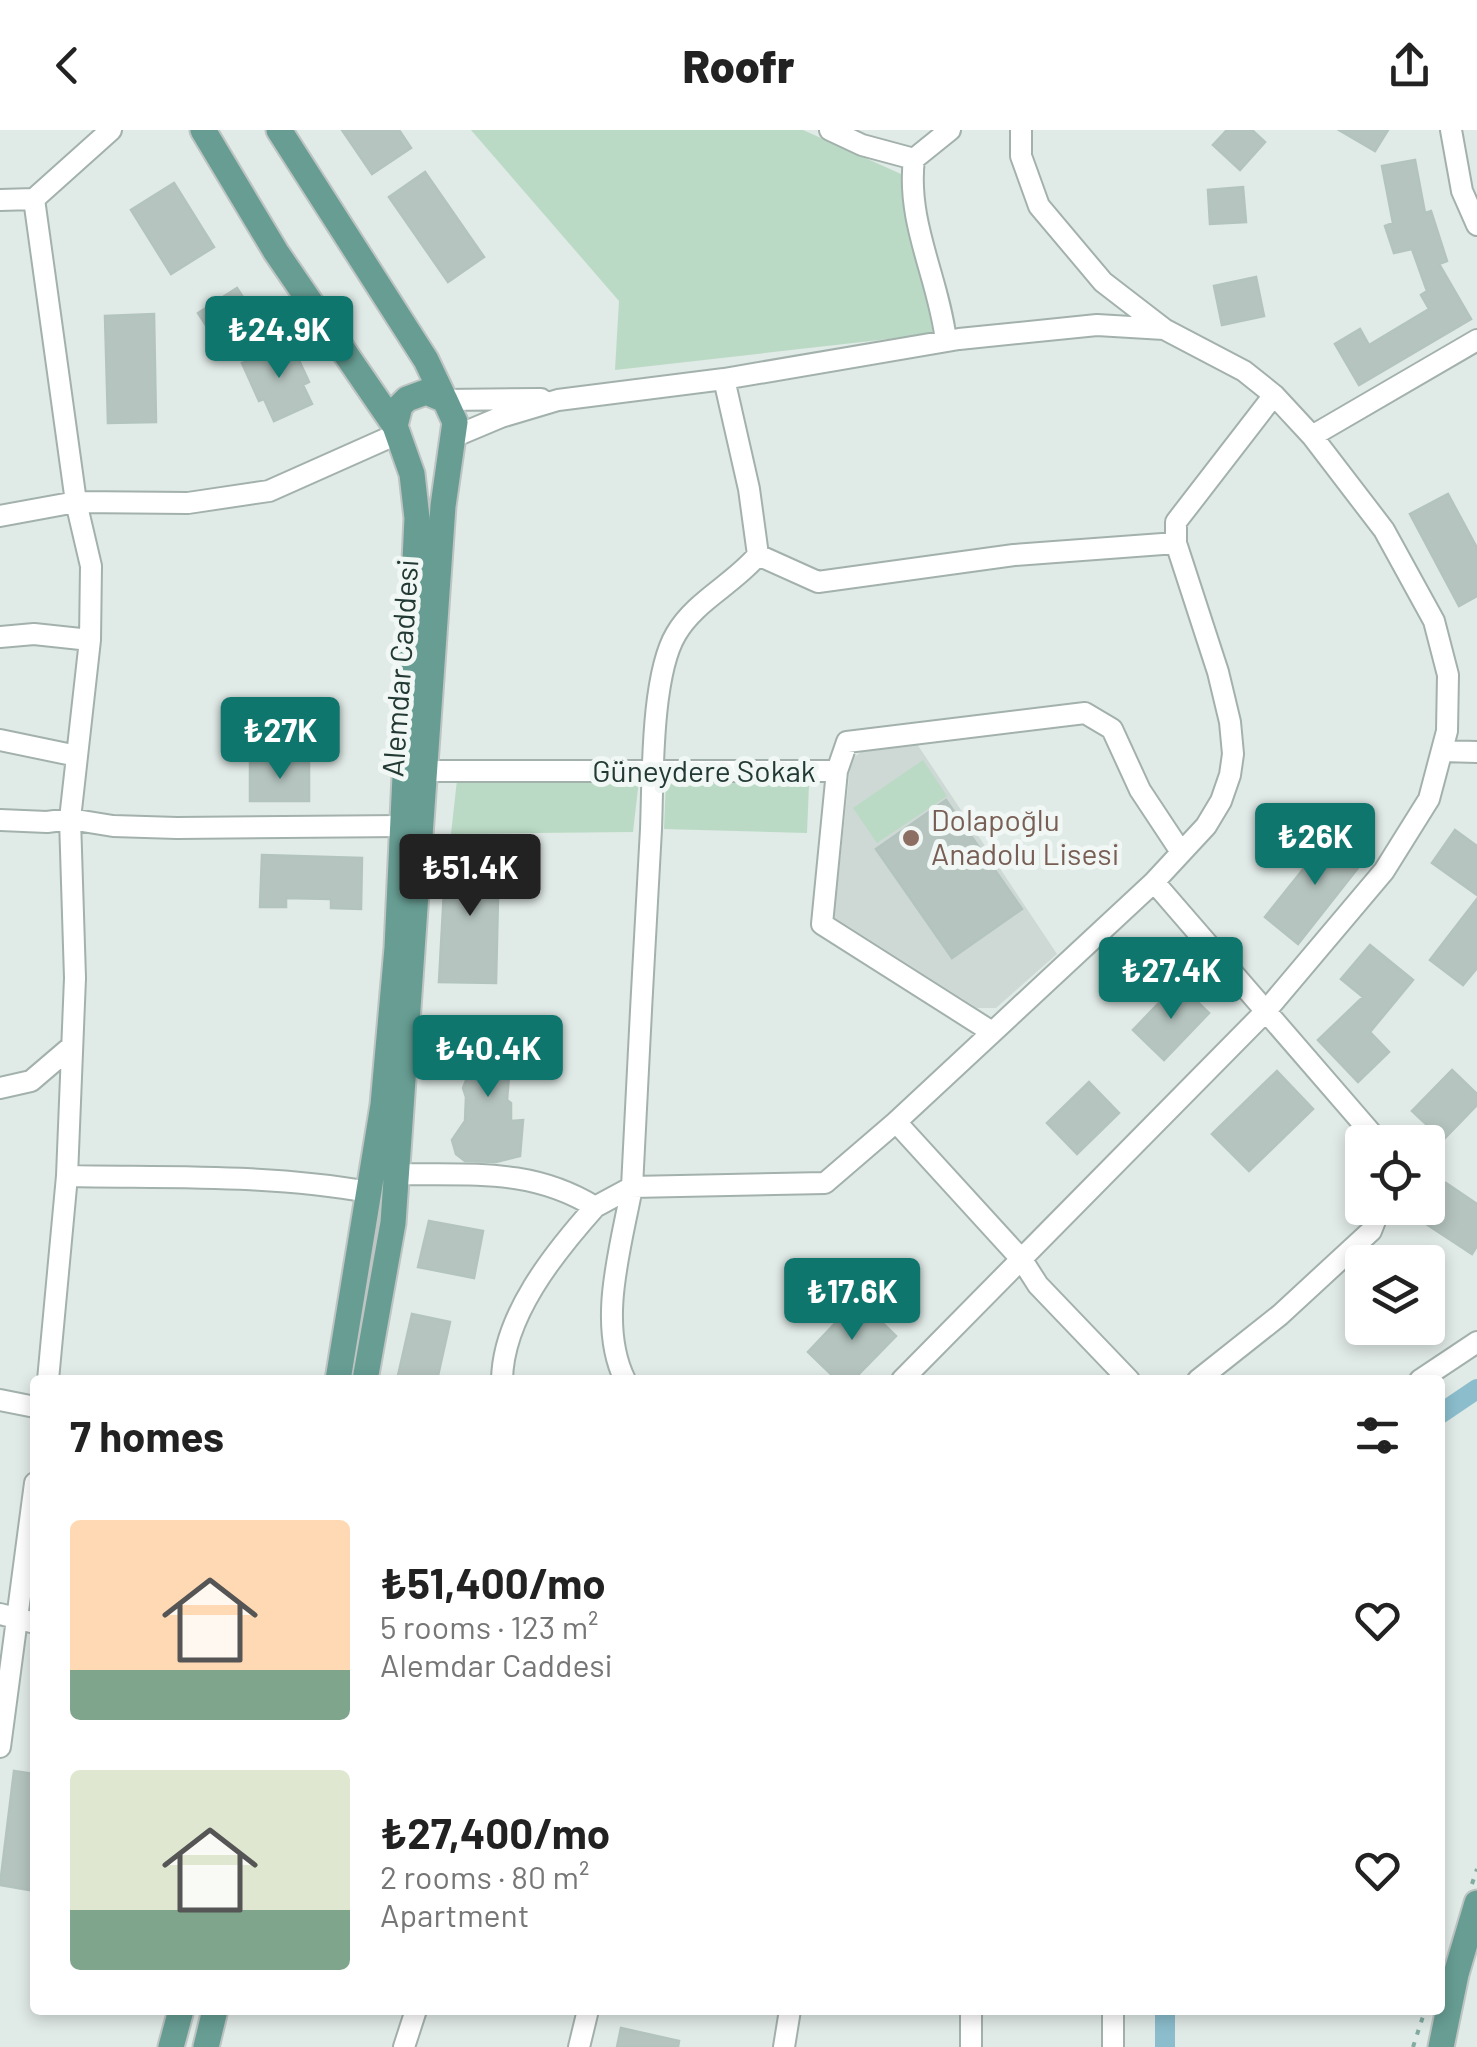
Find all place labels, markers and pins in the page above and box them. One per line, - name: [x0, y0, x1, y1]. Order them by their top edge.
- pin: ₺24.9K: [198, 296, 360, 381]
- pin: ₺27K: [221, 697, 339, 782]
- place label: Dolapoğlu Anadolu Lisesi: [931, 801, 1119, 871]
- pin: ₺26K: [1256, 803, 1374, 888]
- marker: Dolapoğlu Anadolu Lisesi: [900, 827, 922, 849]
- pin: ₺51.4K: [389, 834, 551, 919]
- pin: ₺27.4K: [1090, 937, 1252, 1022]
- pin: ₺40.4K: [407, 1015, 569, 1100]
- pin: ₺17.6K: [771, 1258, 933, 1343]

